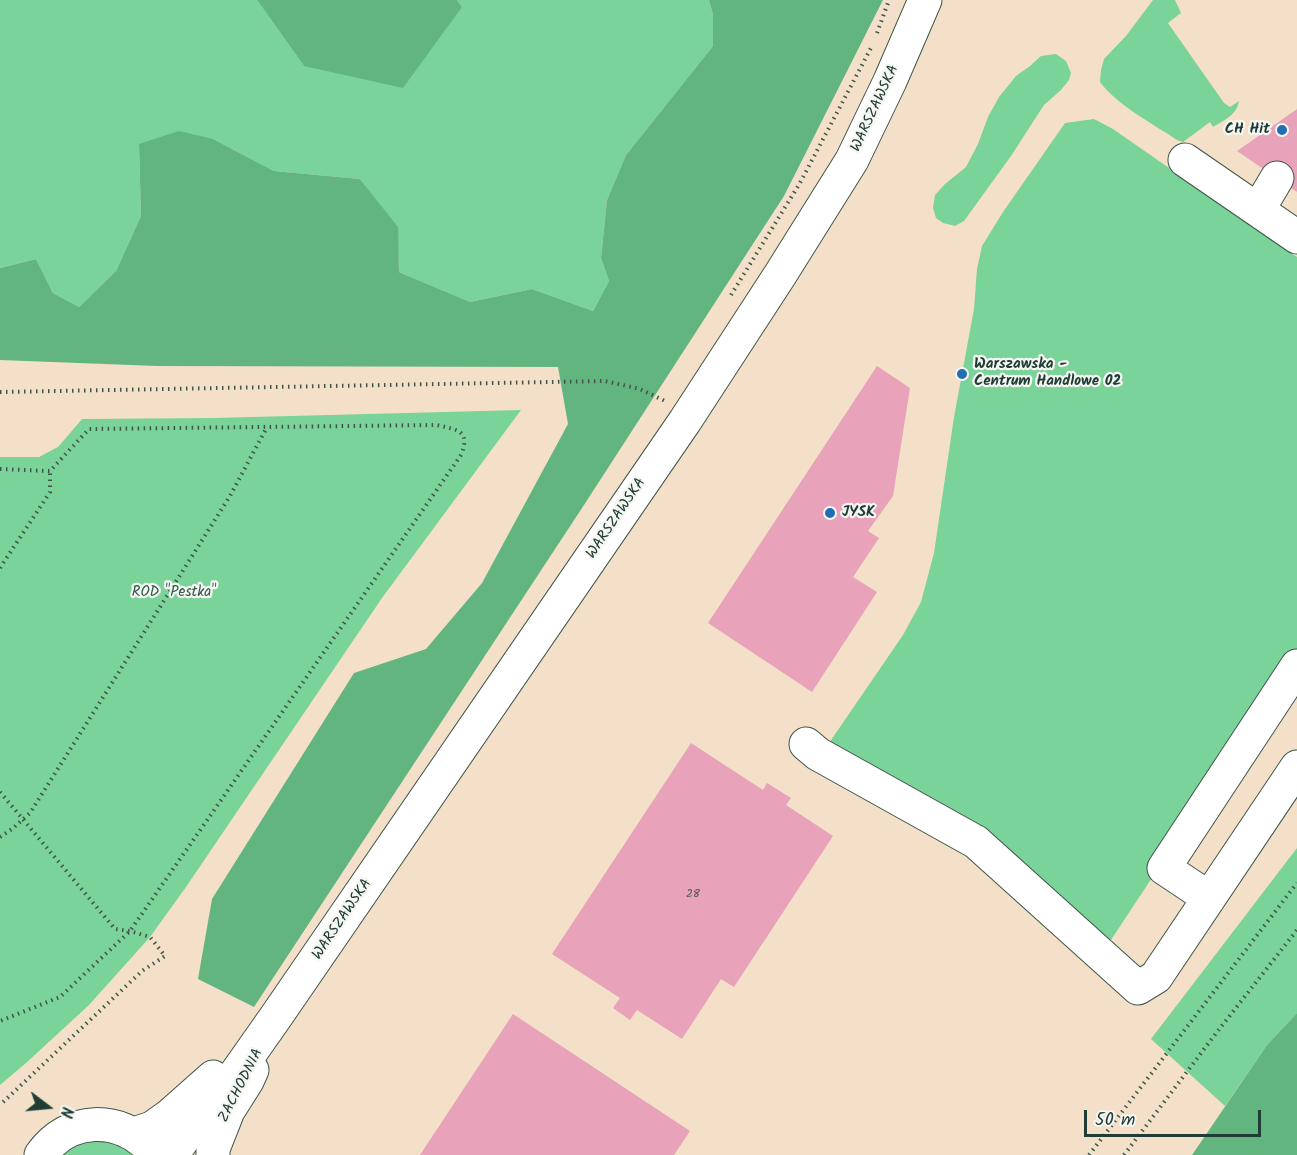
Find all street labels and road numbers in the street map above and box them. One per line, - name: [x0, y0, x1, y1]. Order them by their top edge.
- street label: WARSZAWSKA: [848, 63, 904, 155]
- street label: WARSZAWSKA: [583, 475, 651, 563]
- street label: WARSZAWSKA: [309, 876, 377, 964]
- street label: ZACHODNIA: [216, 1046, 268, 1126]

